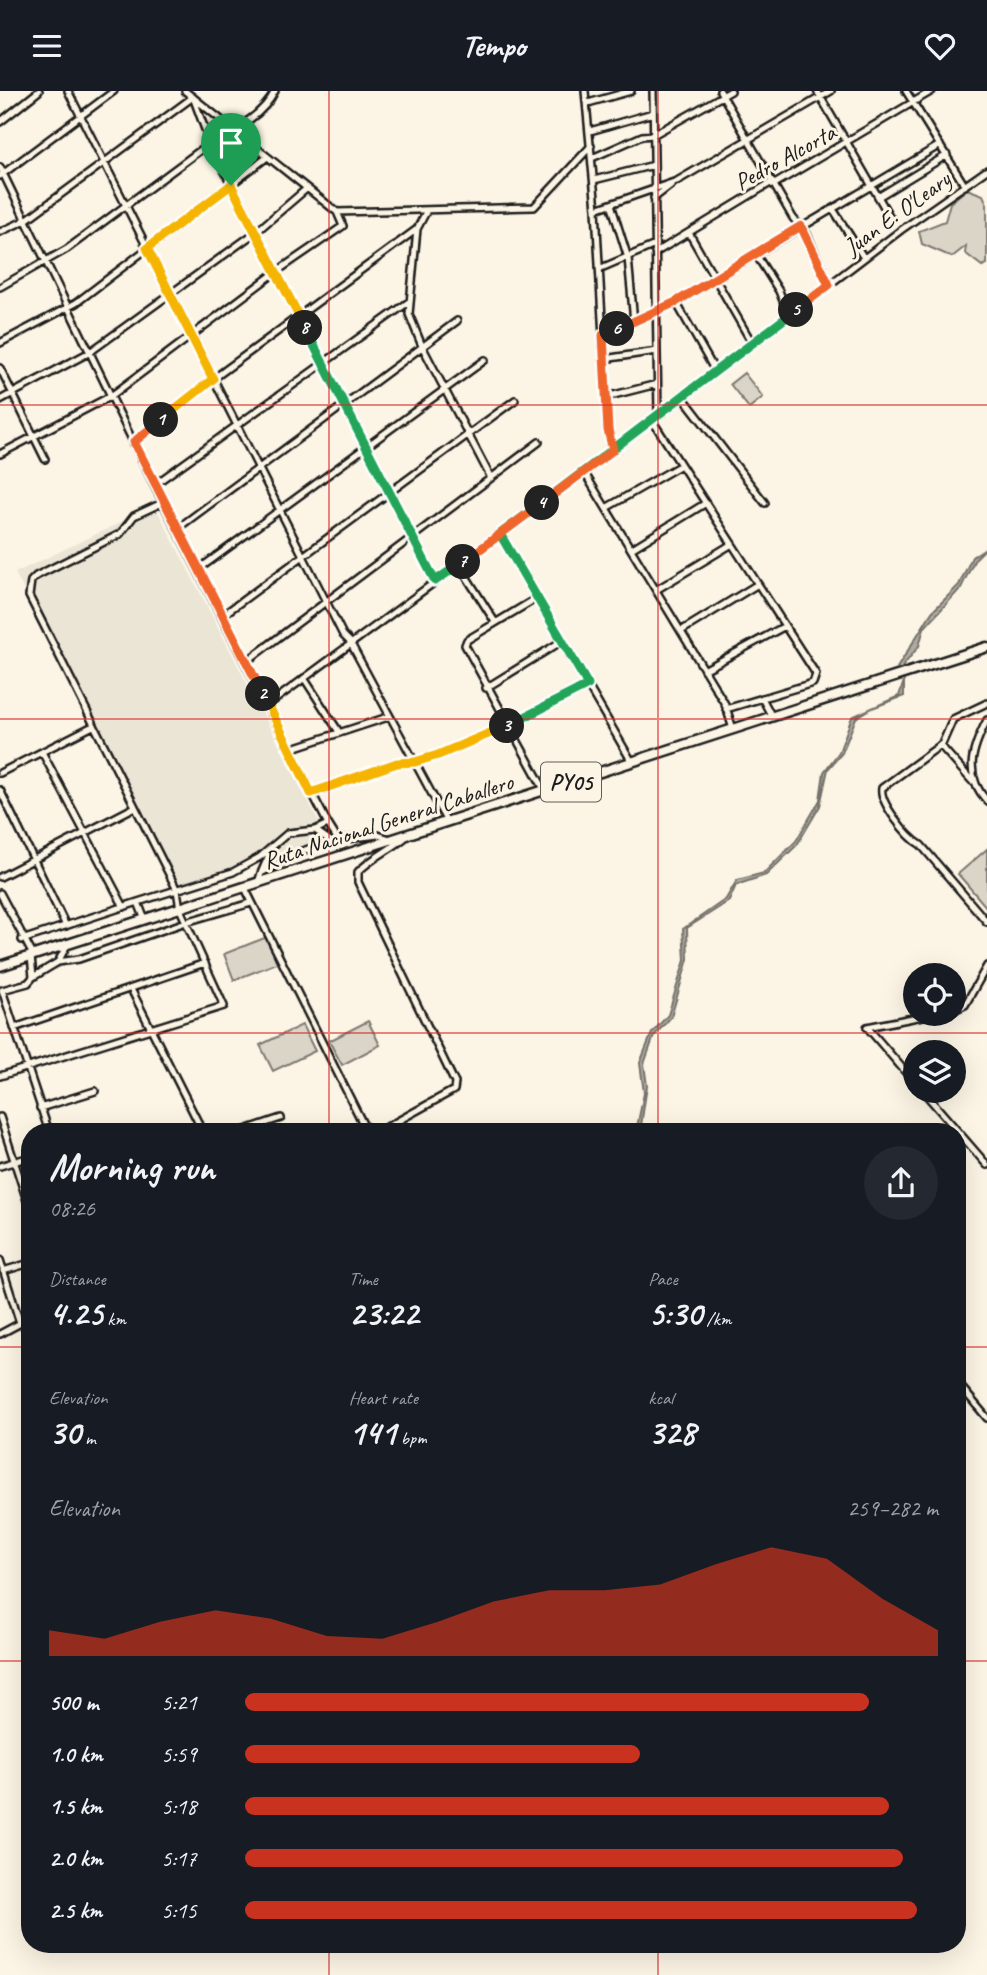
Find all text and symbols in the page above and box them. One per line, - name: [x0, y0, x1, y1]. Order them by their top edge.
- text: Tempo: [461, 25, 526, 66]
- icon: menu: [28, 27, 66, 65]
- icon: heart: [921, 27, 959, 65]
- pin: [201, 113, 261, 185]
- street label: Pedro Alcorta: [729, 116, 842, 197]
- icon: arrive: [212, 124, 250, 162]
- street label: Juan E. O'Leary: [837, 163, 958, 262]
- pin: 5: [778, 293, 814, 327]
- text: 5: [791, 297, 800, 321]
- pin: 8: [288, 310, 322, 345]
- pin: 6: [600, 311, 634, 347]
- text: 8: [300, 315, 309, 339]
- text: 6: [612, 316, 621, 340]
- pin: 1: [144, 403, 178, 437]
- text: 1: [156, 407, 165, 431]
- pin: 4: [524, 485, 560, 521]
- text: 4: [537, 490, 546, 514]
- pin: 7: [446, 545, 480, 580]
- text: 7: [458, 549, 467, 573]
- pin: 2: [246, 677, 280, 711]
- text: 2: [258, 681, 267, 705]
- pin: 3: [490, 709, 524, 743]
- text: 3: [502, 713, 511, 737]
- road number: PY05: [541, 762, 601, 801]
- street label: Ruta Nacional General Caballero: [259, 766, 518, 876]
- map controls: [903, 963, 966, 1103]
- button: locate: [903, 963, 966, 1026]
- button: layers: [903, 1040, 966, 1103]
- text: Morning run: [49, 1144, 215, 1191]
- button: share: [864, 1146, 938, 1220]
- text: 08:26: [49, 1194, 95, 1223]
- text: Distance: [49, 1267, 106, 1291]
- text: Time: [349, 1267, 378, 1291]
- text: Pace: [648, 1267, 678, 1291]
- text: 4.25: [49, 1291, 103, 1336]
- text: 23:22: [349, 1291, 419, 1336]
- text: 5:30: [648, 1291, 702, 1336]
- text: km: [103, 1307, 126, 1331]
- text: /km: [702, 1307, 731, 1331]
- text: Elevation: [49, 1386, 107, 1410]
- text: Heart rate: [349, 1386, 418, 1410]
- text: kcal: [648, 1386, 673, 1410]
- text: 30: [49, 1410, 81, 1455]
- text: 141: [349, 1410, 396, 1455]
- text: 328: [648, 1410, 696, 1455]
- text: m: [81, 1426, 96, 1450]
- text: bpm: [396, 1426, 427, 1450]
- text: Elevation: [49, 1494, 120, 1523]
- text: 259–282 m: [847, 1494, 938, 1523]
- text: 500 m: [49, 1688, 98, 1717]
- text: 5:21: [161, 1688, 197, 1717]
- text: 1.0 km: [49, 1740, 103, 1769]
- text: 5:59: [161, 1740, 197, 1769]
- text: 1.5 km: [49, 1792, 102, 1821]
- text: 5:18: [161, 1792, 197, 1821]
- text: 2.0 km: [49, 1844, 103, 1873]
- text: 5:17: [161, 1844, 197, 1873]
- text: 2.5 km: [49, 1896, 102, 1925]
- text: 5:15: [161, 1896, 197, 1925]

